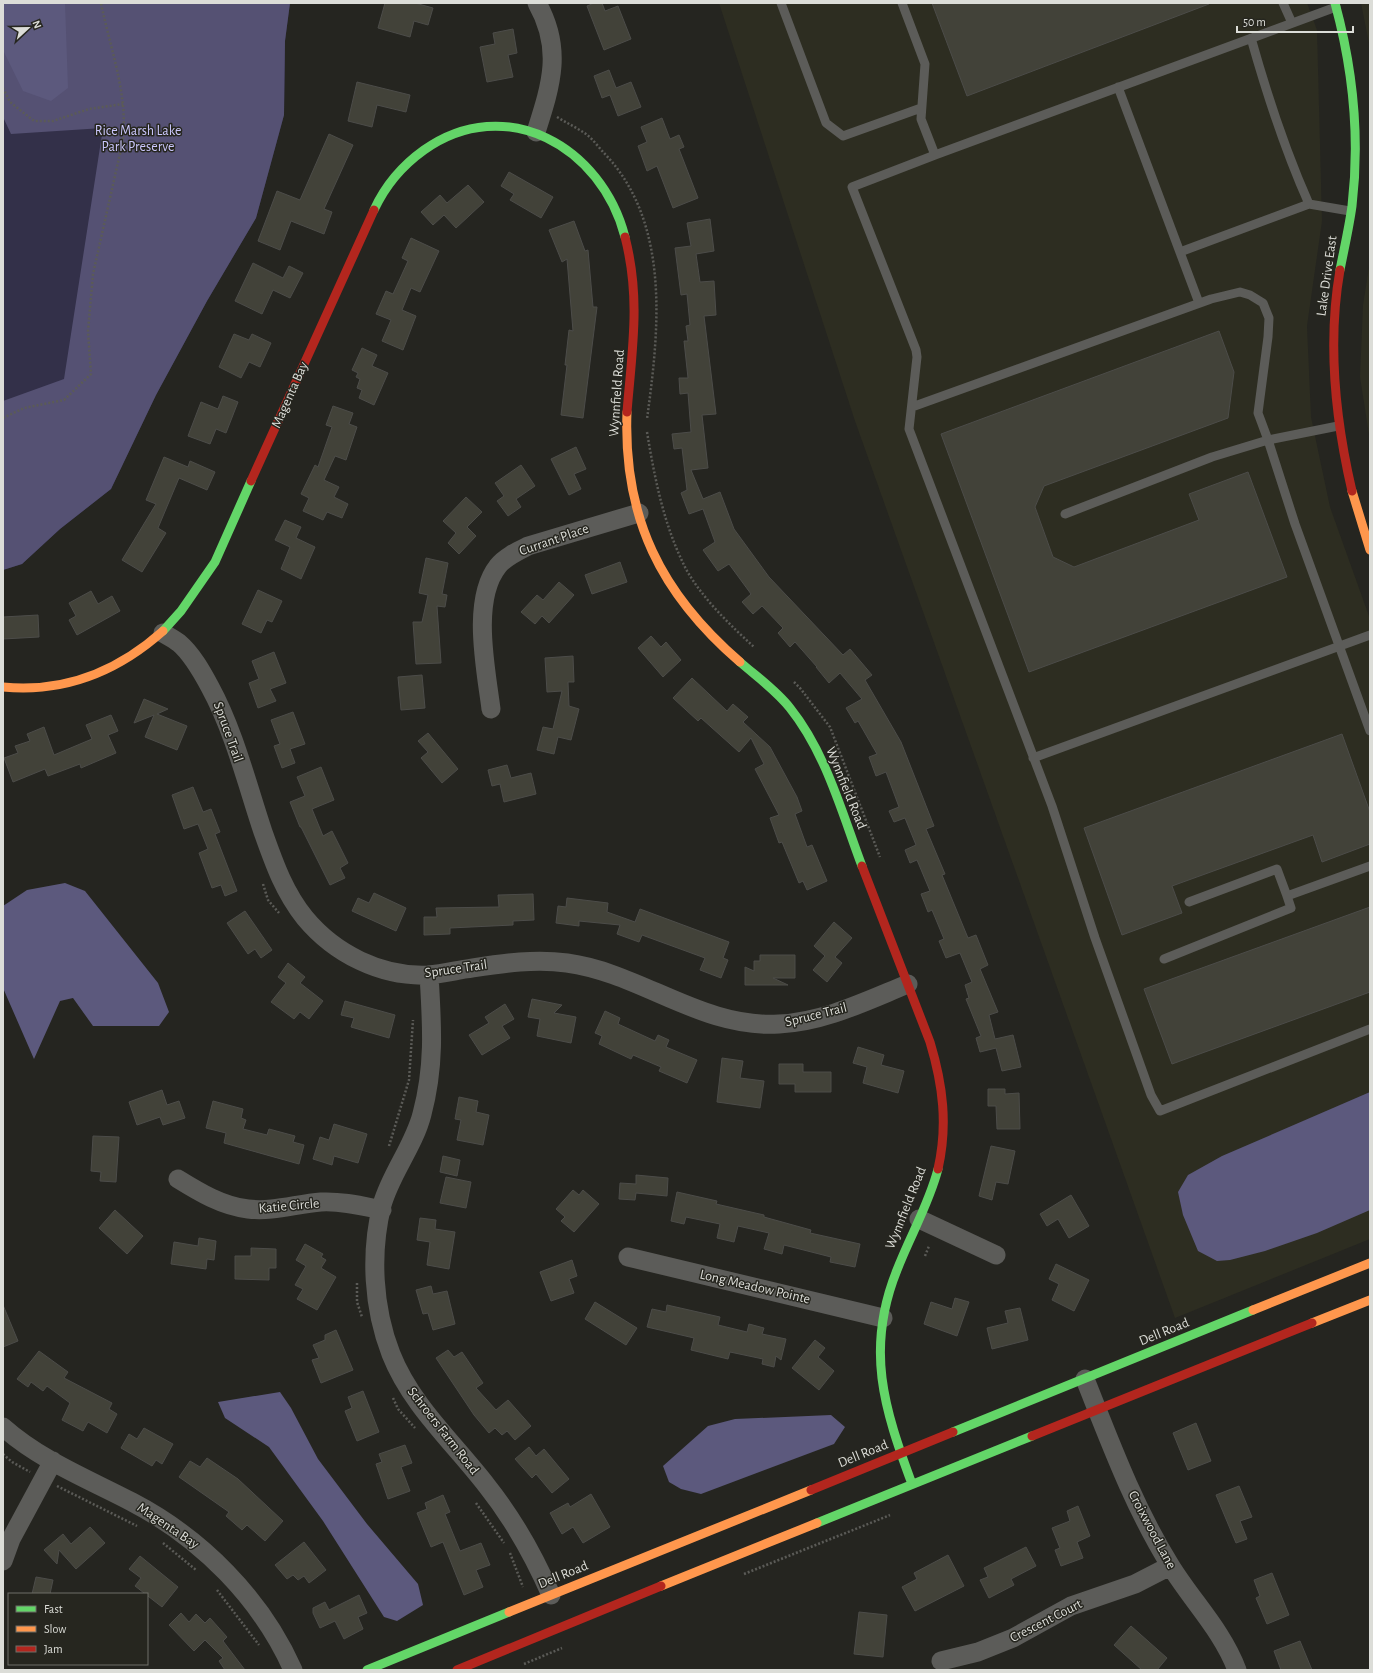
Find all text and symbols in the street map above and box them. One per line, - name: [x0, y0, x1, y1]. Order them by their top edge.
- north arrow: [8, 8, 48, 48]
- scale bar: [1237, 8, 1353, 34]
- text: 50 m: [1243, 16, 1266, 28]
- text: N: [30, 19, 43, 30]
- park label: Rice Marsh Lake Park Preserve: [95, 124, 181, 154]
- street label: Lake Drive East: [1314, 234, 1340, 317]
- street label: Wynnfield Road: [607, 349, 627, 437]
- street label: Magenta Bay: [269, 360, 311, 430]
- street label: Currant Place: [518, 522, 590, 558]
- street label: Spruce Trail: [211, 700, 245, 764]
- street label: Wynnfield Road: [823, 745, 869, 831]
- street label: Spruce Trail: [424, 958, 488, 980]
- street label: Spruce Trail: [784, 1001, 848, 1029]
- street label: Wynnfield Road: [883, 1165, 929, 1251]
- street label: Katie Circle: [258, 1196, 320, 1216]
- street label: Long Meadow Pointe: [698, 1267, 812, 1307]
- street label: Dell Road: [1137, 1316, 1191, 1348]
- street label: Schroers Farm Road: [405, 1385, 481, 1477]
- street label: Dell Road: [836, 1438, 890, 1470]
- street label: Croixwood Lane: [1126, 1489, 1178, 1571]
- street label: Magenta Bay: [135, 1500, 201, 1552]
- street label: Dell Road: [536, 1559, 590, 1591]
- legend: [8, 1593, 148, 1665]
- street label: Crescent Court: [1008, 1597, 1085, 1645]
- text: Fast: [44, 1603, 63, 1615]
- text: Slow: [44, 1623, 66, 1635]
- text: Jam: [44, 1643, 63, 1655]

